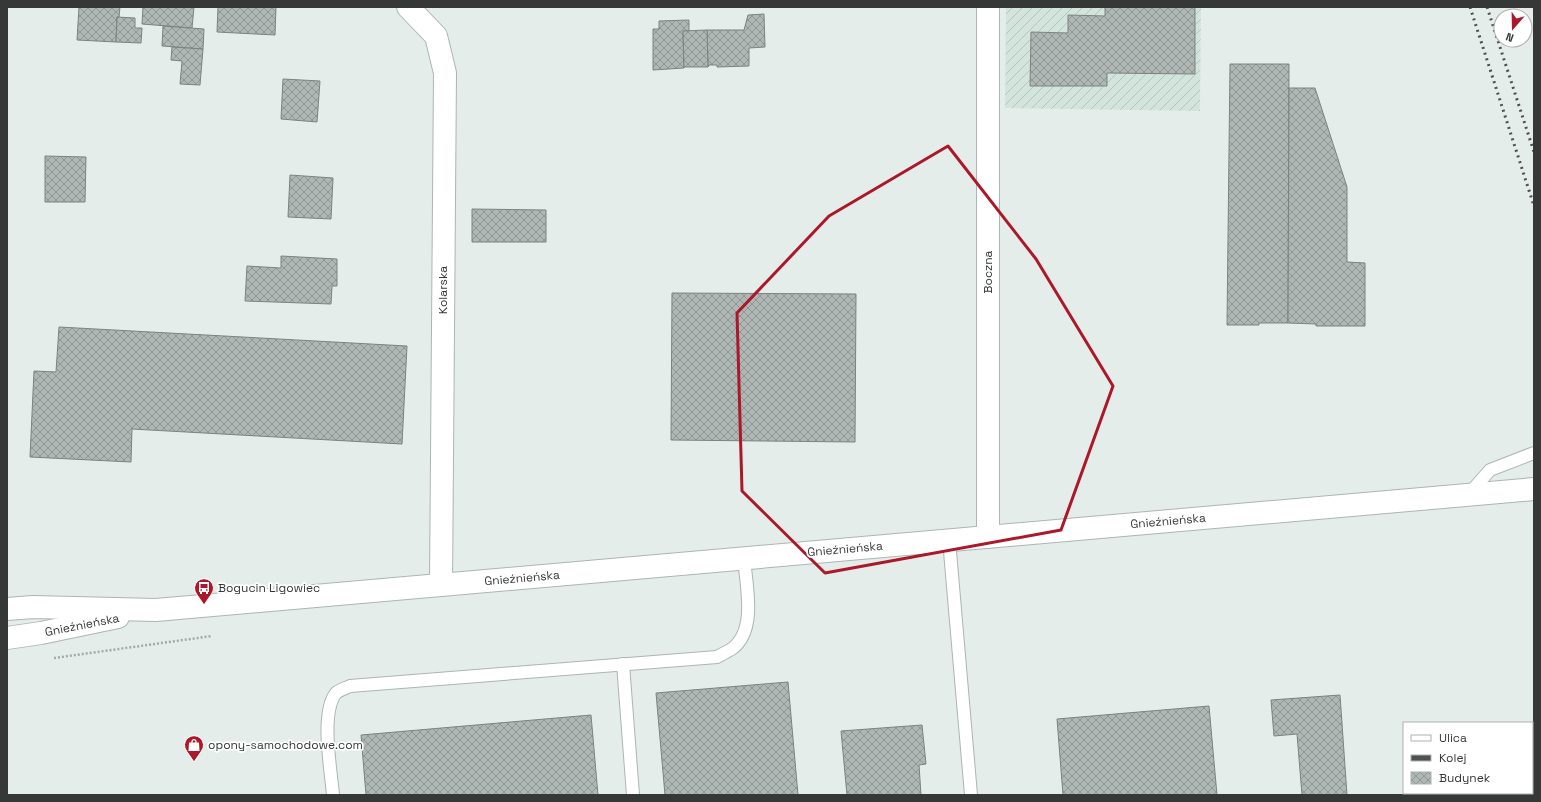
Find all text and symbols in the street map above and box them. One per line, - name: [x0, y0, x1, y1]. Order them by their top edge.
- north arrow: [1493, 8, 1533, 48]
- text: N: [1504, 30, 1515, 45]
- street label: Boczna: [980, 250, 996, 293]
- street label: Kolarska: [435, 266, 451, 314]
- street label: Gnieźnieńska: [1130, 510, 1206, 532]
- street label: Gnieźnieńska: [807, 538, 883, 560]
- street label: Gnieźnieńska: [484, 567, 560, 589]
- bus stop icon: Bogucin Ligowiec: [193, 577, 215, 605]
- place label: Bogucin Ligowiec: [218, 580, 320, 596]
- street label: Gnieźnieńska: [43, 610, 121, 640]
- legend: [1403, 722, 1533, 794]
- text: Ulica: [1439, 730, 1467, 746]
- shop icon: opony-samochodowe.com: [183, 734, 205, 762]
- place label: opony-samochodowe.com: [208, 737, 363, 753]
- text: Kolej: [1439, 750, 1467, 766]
- text: Budynek: [1439, 770, 1491, 786]

